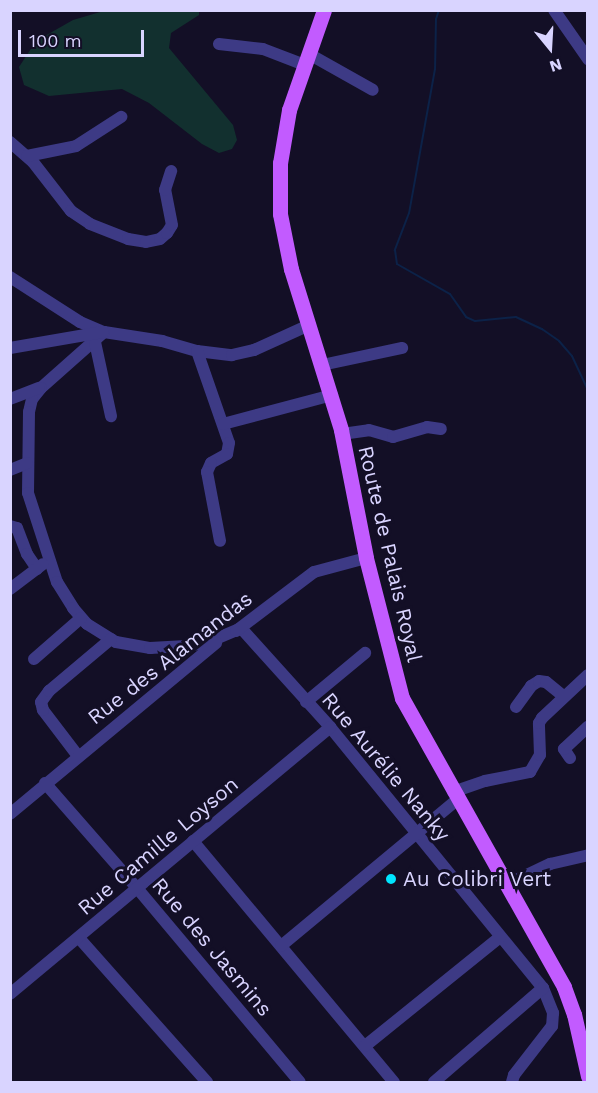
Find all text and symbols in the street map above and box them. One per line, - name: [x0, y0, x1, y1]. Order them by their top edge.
- scale bar: [21, 18, 147, 56]
- north arrow: [520, 18, 580, 78]
- text: 100 m: [29, 30, 82, 51]
- text: N: [547, 55, 564, 76]
- street label: Route de Palais Royal: [353, 443, 427, 665]
- street label: Rue des Alamandas: [82, 586, 258, 730]
- street label: Rue Aurélie Nanky: [316, 687, 456, 847]
- street label: Rue Camille Loyson: [73, 772, 243, 920]
- place label: Au Colibri Vert: [403, 866, 552, 892]
- street label: Rue des Jasmins: [147, 872, 277, 1022]
- marker: Au Colibri Vert: [384, 872, 398, 886]

